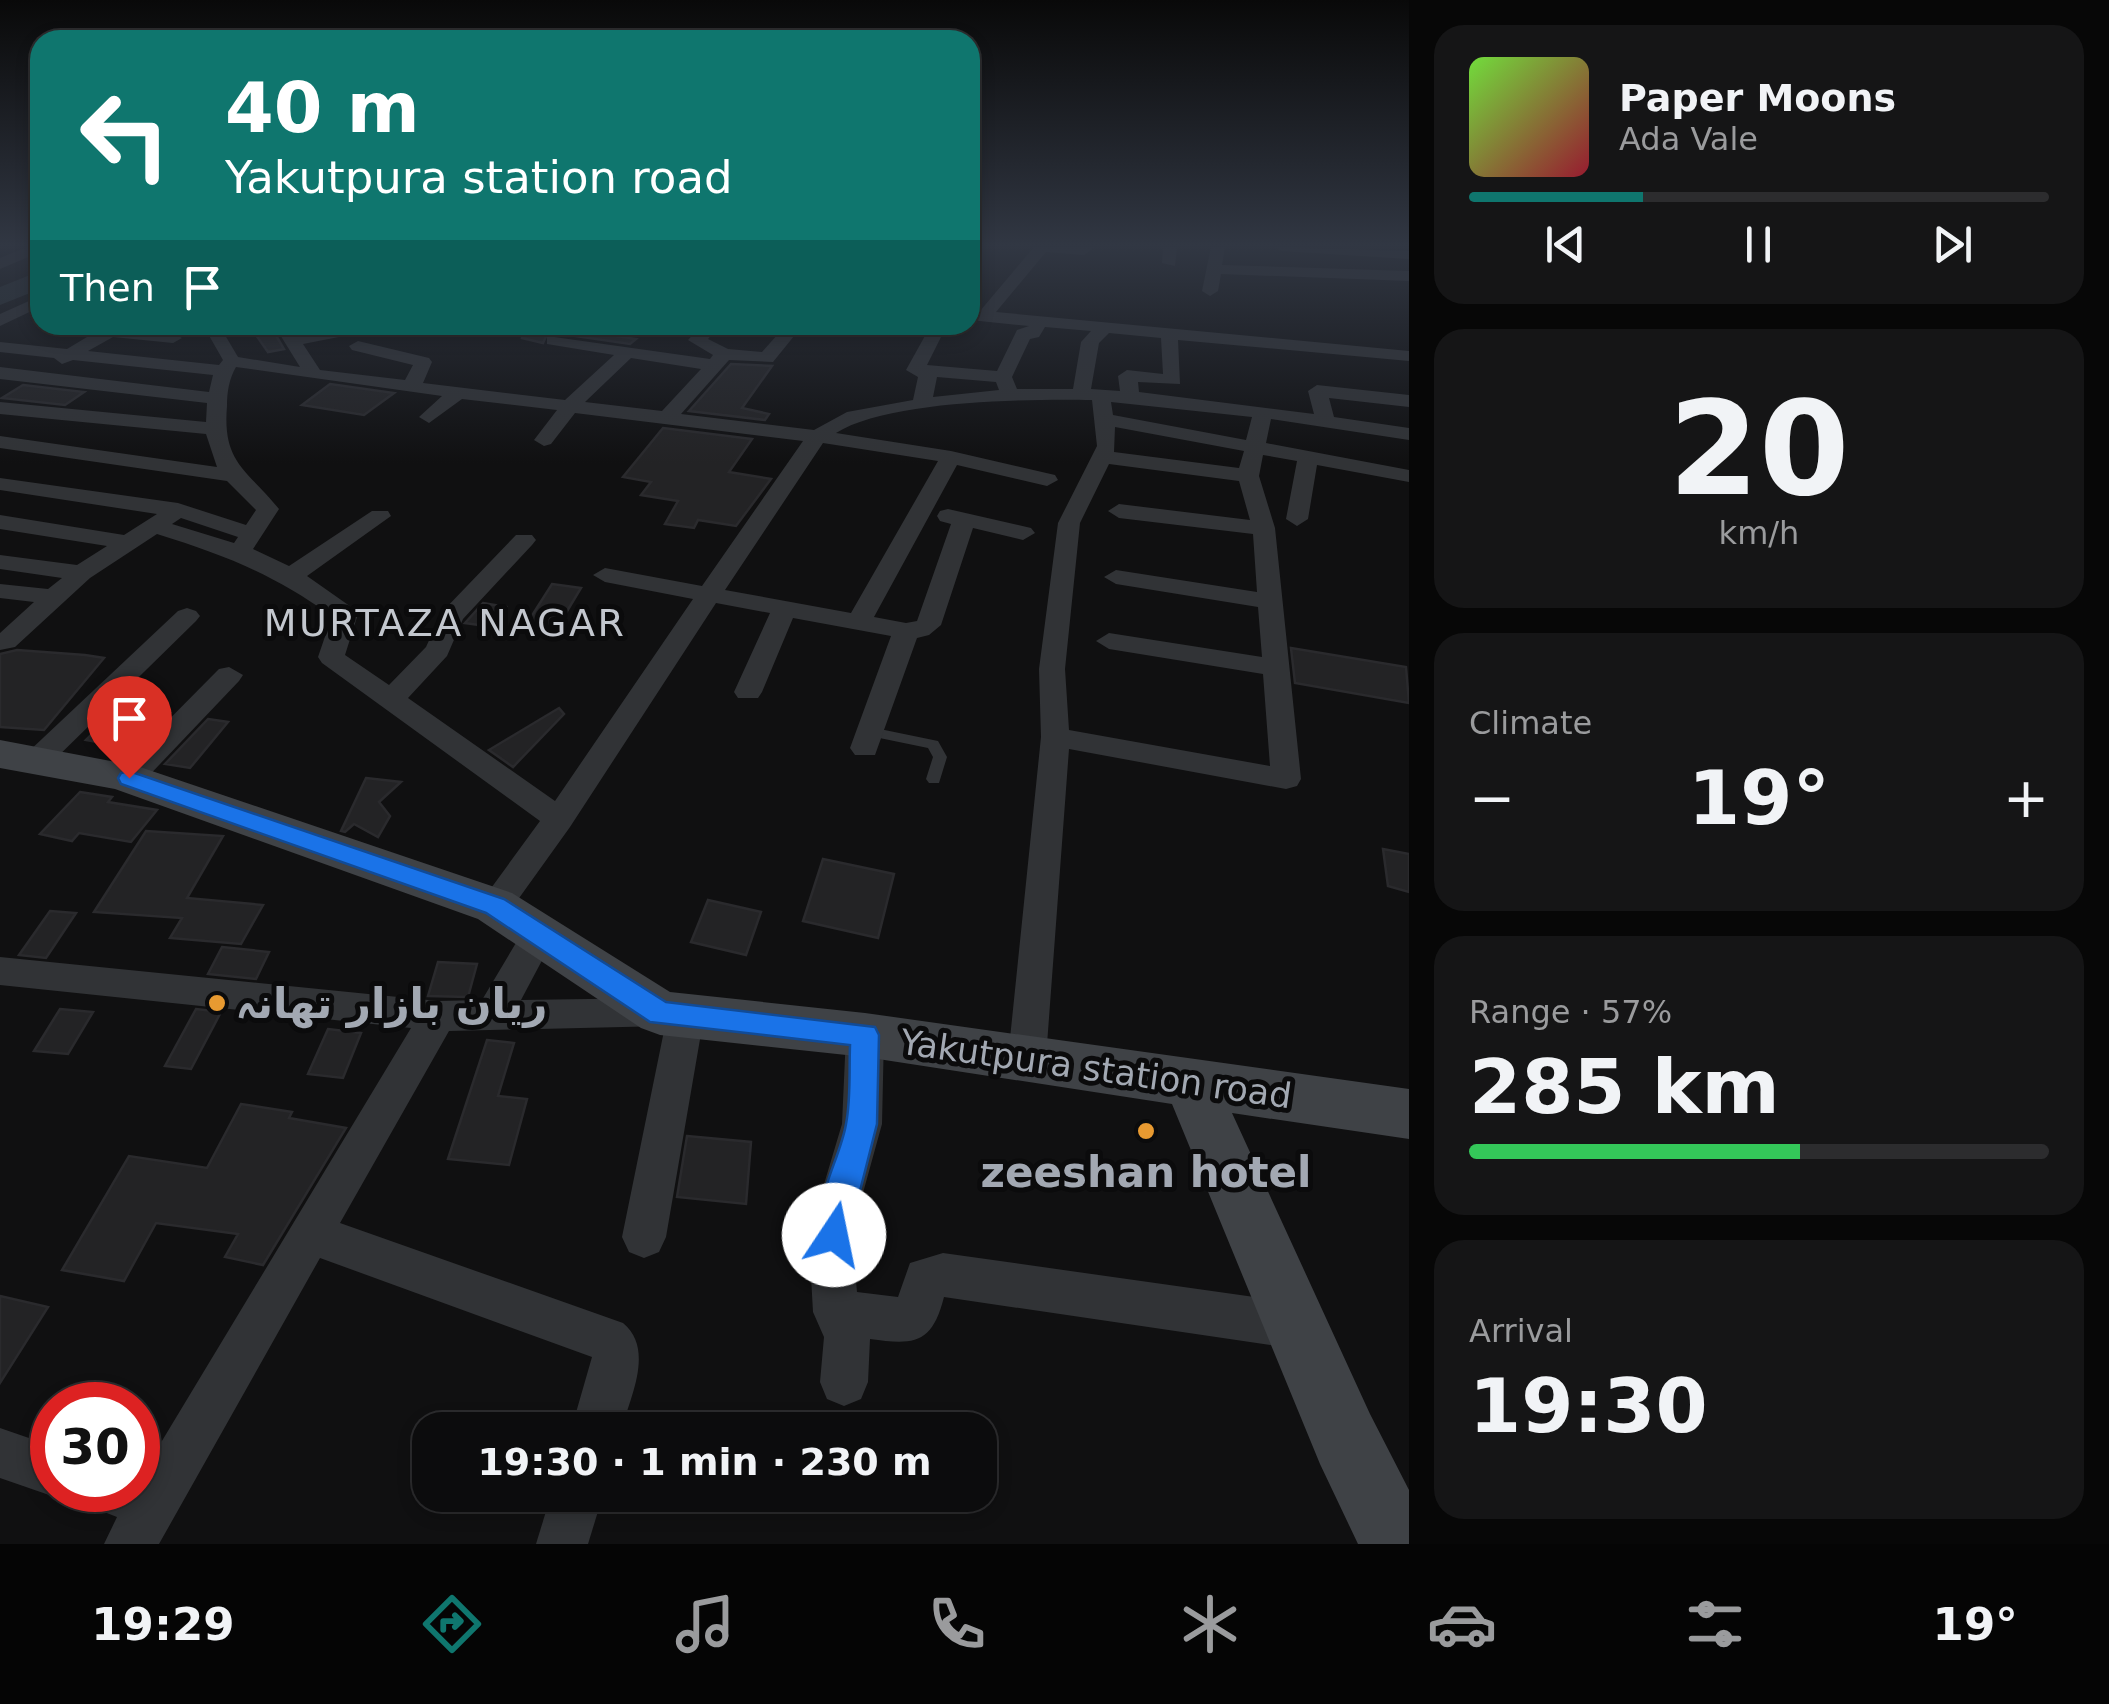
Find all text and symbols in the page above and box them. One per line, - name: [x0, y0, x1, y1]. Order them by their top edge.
- text: 40 m: [225, 67, 420, 149]
- icon: left: [60, 70, 190, 200]
- text: Paper Moons: [1619, 76, 1896, 120]
- text: Ada Vale: [1619, 120, 1758, 158]
- text: Yakutpura station road: [225, 151, 733, 204]
- icon: previous: [1538, 217, 1593, 272]
- icon: pause: [1731, 217, 1786, 272]
- icon: next: [1925, 217, 1980, 272]
- icon: arrive: [175, 260, 230, 315]
- text: Then: [60, 266, 155, 310]
- text: 20: [1669, 373, 1849, 525]
- text: km/h: [1719, 514, 1799, 552]
- district label: MURTAZA NAGAR: [264, 601, 626, 645]
- pin: [87, 676, 172, 779]
- icon: arrive: [102, 691, 157, 746]
- text: Climate: [1469, 704, 1592, 742]
- text: 19°: [1688, 754, 1830, 842]
- text: −: [1469, 766, 1515, 830]
- text: +: [2003, 766, 2049, 830]
- place label: ریان بازار تھانہ: [237, 979, 547, 1029]
- marker: ریان بازار تھانہ: [206, 992, 228, 1014]
- text: Range · 57%: [1469, 993, 1672, 1031]
- street label: Yakutpura station road: [897, 1022, 1294, 1116]
- text: 285 km: [1469, 1043, 1780, 1131]
- marker: zeeshan hotel: [1135, 1120, 1157, 1142]
- place label: zeeshan hotel: [981, 1148, 1311, 1197]
- position arrow: [782, 1183, 886, 1287]
- text: Arrival: [1469, 1312, 1573, 1350]
- text: 19:30: [1469, 1362, 1708, 1450]
- speed limit sign: 30: [30, 1382, 160, 1512]
- text: 19:30 · 1 min · 230 m: [477, 1440, 932, 1484]
- icon: directions: [417, 1589, 487, 1659]
- icon: music: [670, 1589, 740, 1659]
- icon: phone: [922, 1589, 992, 1659]
- icon: climate: [1175, 1589, 1245, 1659]
- icon: car: [1427, 1589, 1497, 1659]
- icon: filters: [1680, 1589, 1750, 1659]
- text: 19:29: [91, 1598, 235, 1651]
- text: 19°: [1933, 1598, 2018, 1651]

